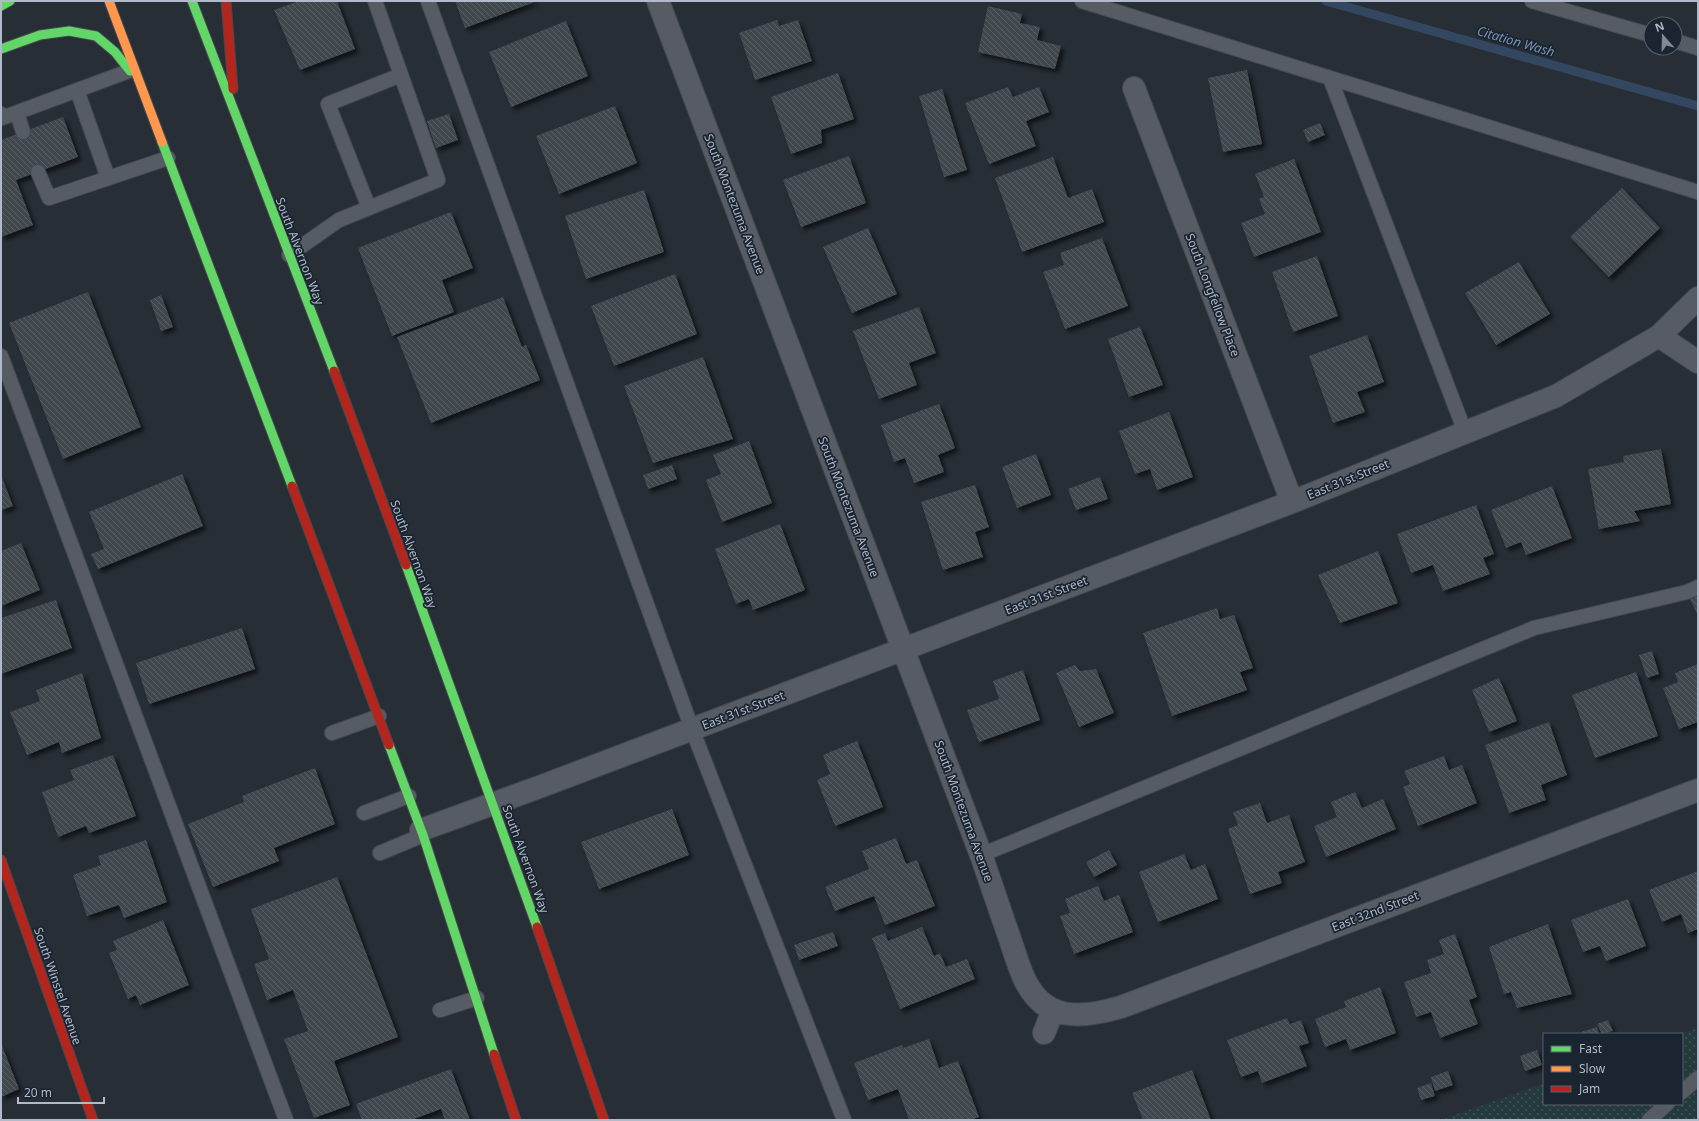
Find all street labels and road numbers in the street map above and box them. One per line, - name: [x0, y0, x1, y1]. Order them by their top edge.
- street label: South Montezuma Avenue: [700, 131, 770, 277]
- street label: South Alvernon Way: [272, 195, 329, 308]
- street label: South Longfellow Place: [1182, 231, 1244, 359]
- street label: South Montezuma Avenue: [814, 434, 884, 580]
- street label: East 31st Street: [1304, 455, 1392, 503]
- street label: South Alvernon Way: [387, 498, 442, 611]
- street label: East 31st Street: [1002, 571, 1090, 619]
- street label: East 31st Street: [699, 686, 787, 734]
- street label: South Montezuma Avenue: [931, 738, 998, 884]
- street label: South Alvernon Way: [499, 803, 554, 916]
- street label: East 32nd Street: [1329, 886, 1421, 935]
- street label: South Winstel Avenue: [30, 925, 86, 1047]

